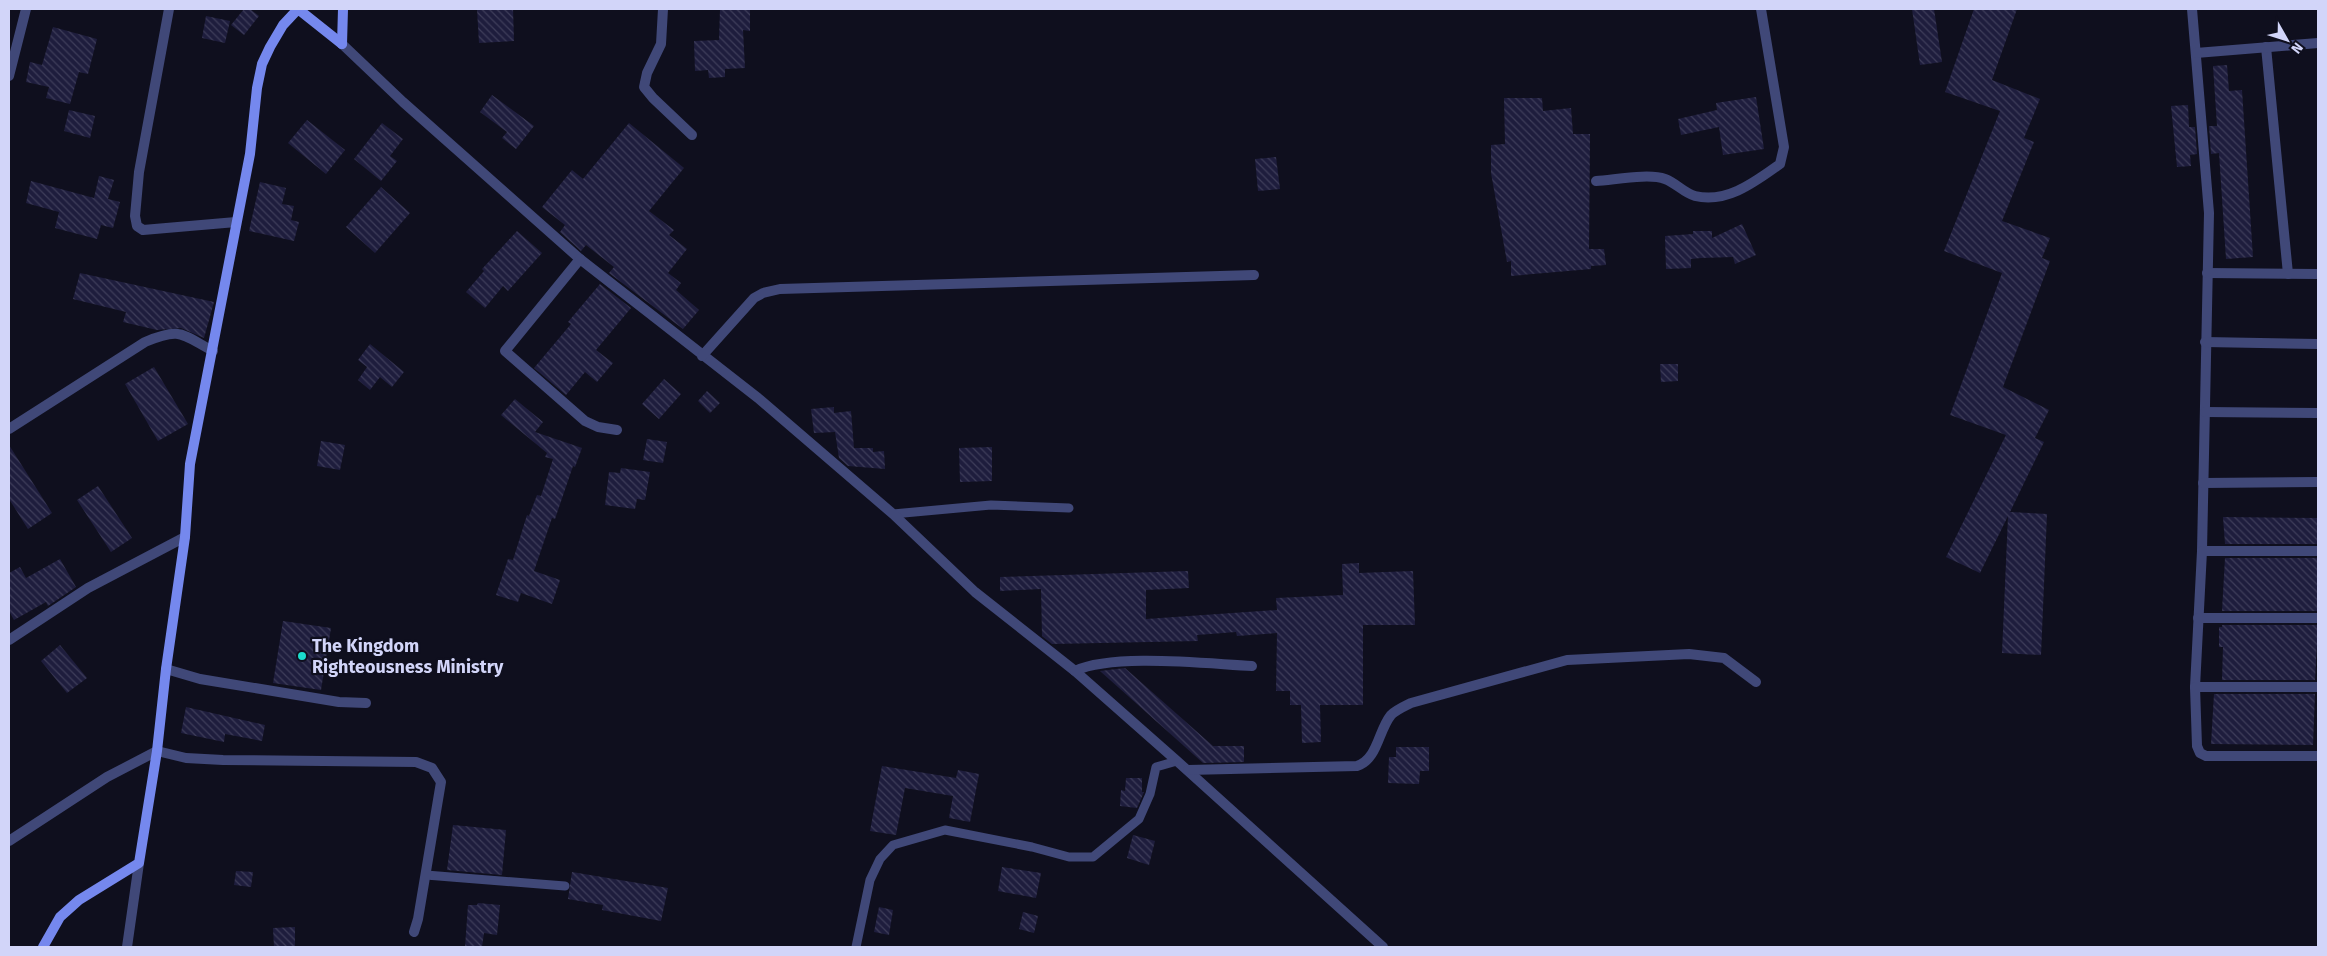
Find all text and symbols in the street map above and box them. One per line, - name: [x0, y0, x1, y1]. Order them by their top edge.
- north arrow: [2262, 15, 2312, 65]
- text: N: [2287, 39, 2306, 57]
- place label: The Kingdom Righteousness Ministry: [312, 635, 504, 678]
- marker: The Kingdom Righteousness Ministry: [296, 650, 308, 662]

